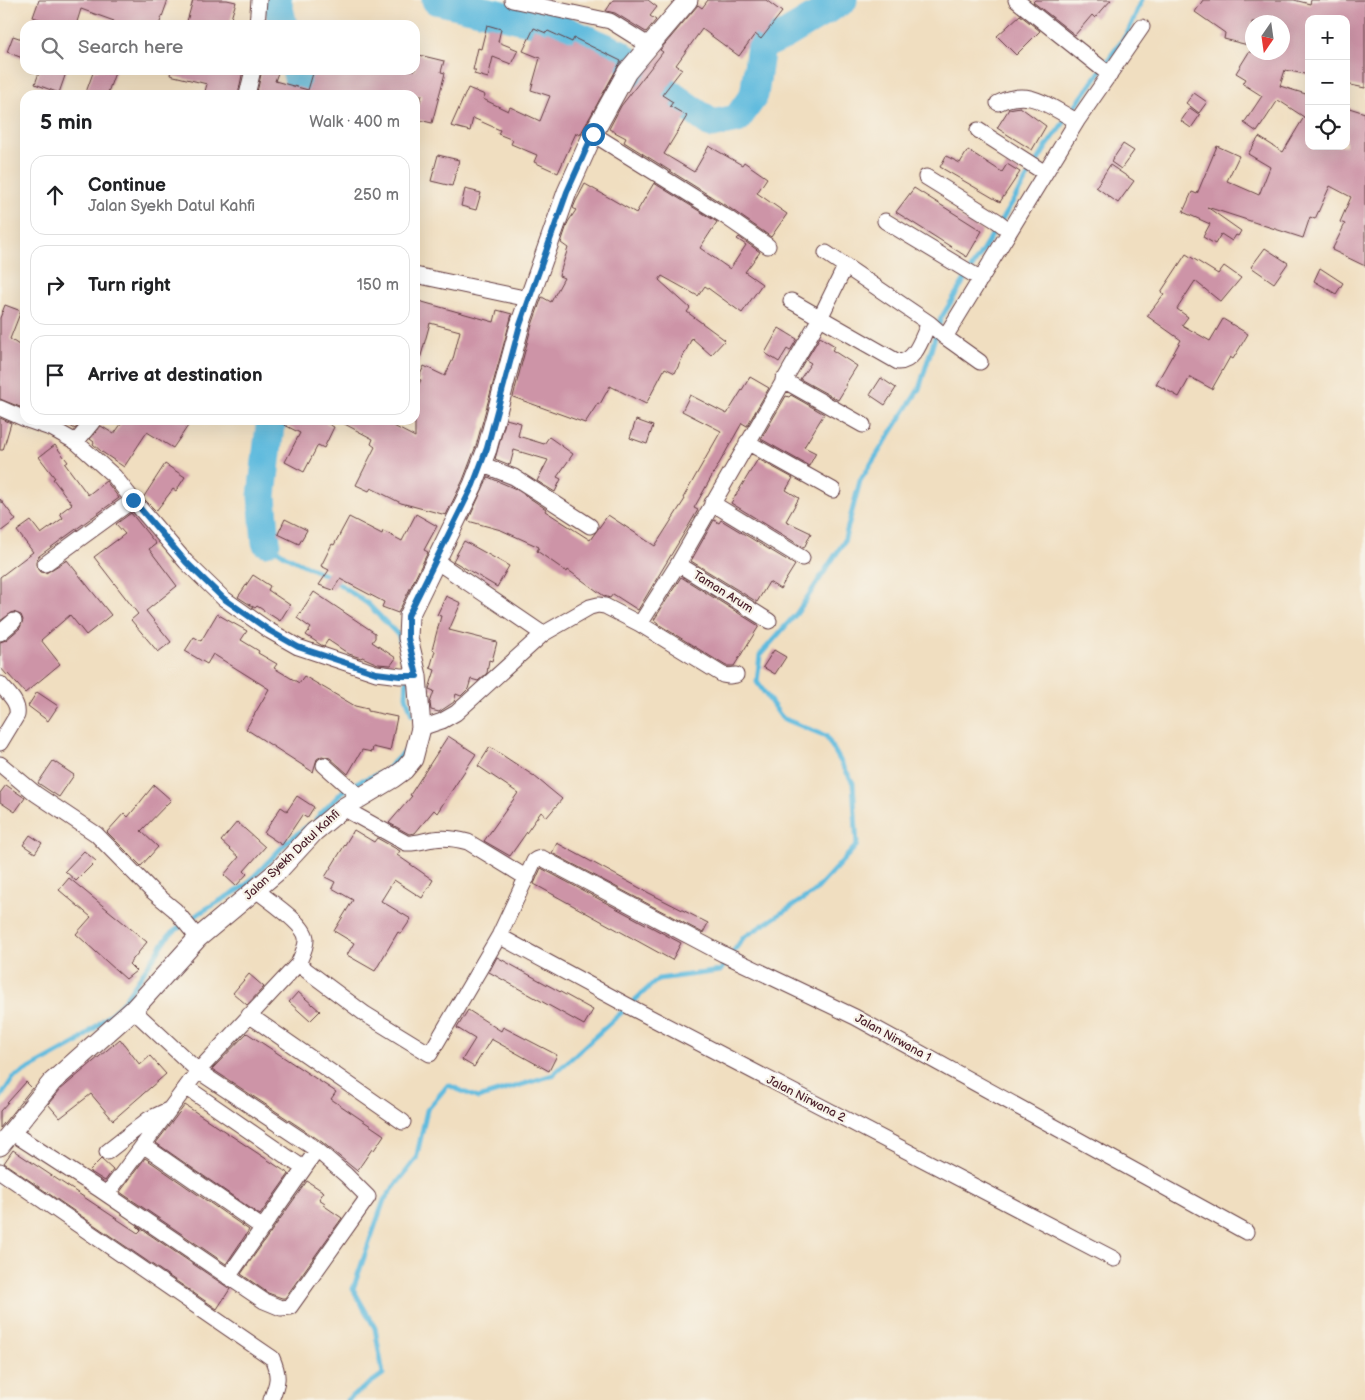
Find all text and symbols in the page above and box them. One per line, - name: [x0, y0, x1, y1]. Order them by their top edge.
- north arrow: [1245, 15, 1290, 60]
- map controls: [1305, 15, 1350, 150]
- button: +: [1305, 15, 1350, 60]
- search box: [20, 20, 420, 75]
- icon: search: [38, 34, 66, 62]
- text: Search here: [78, 36, 183, 59]
- button: −: [1305, 60, 1350, 105]
- button: locate: [1305, 105, 1350, 150]
- text: 5 min: [40, 110, 93, 135]
- text: Walk · 400 m: [309, 113, 400, 132]
- route start: [582, 123, 605, 146]
- text: Continue: [88, 174, 166, 197]
- icon: ahead: [41, 181, 69, 209]
- text: 250 m: [353, 186, 399, 205]
- text: Jalan Syekh Datul Kahfi: [88, 197, 255, 216]
- icon: right: [41, 271, 69, 299]
- text: Turn right: [88, 274, 171, 297]
- text: 150 m: [357, 276, 399, 295]
- icon: arrive: [41, 361, 69, 389]
- text: Arrive at destination: [88, 364, 263, 387]
- route end: [122, 489, 145, 512]
- street label: Taman Arum: [690, 568, 756, 616]
- street label: Jalan Syekh Datul Kahfi: [241, 807, 343, 903]
- street label: Jalan Nirwana 1: [852, 1011, 934, 1065]
- street label: Jalan Nirwana 2: [764, 1073, 848, 1125]

